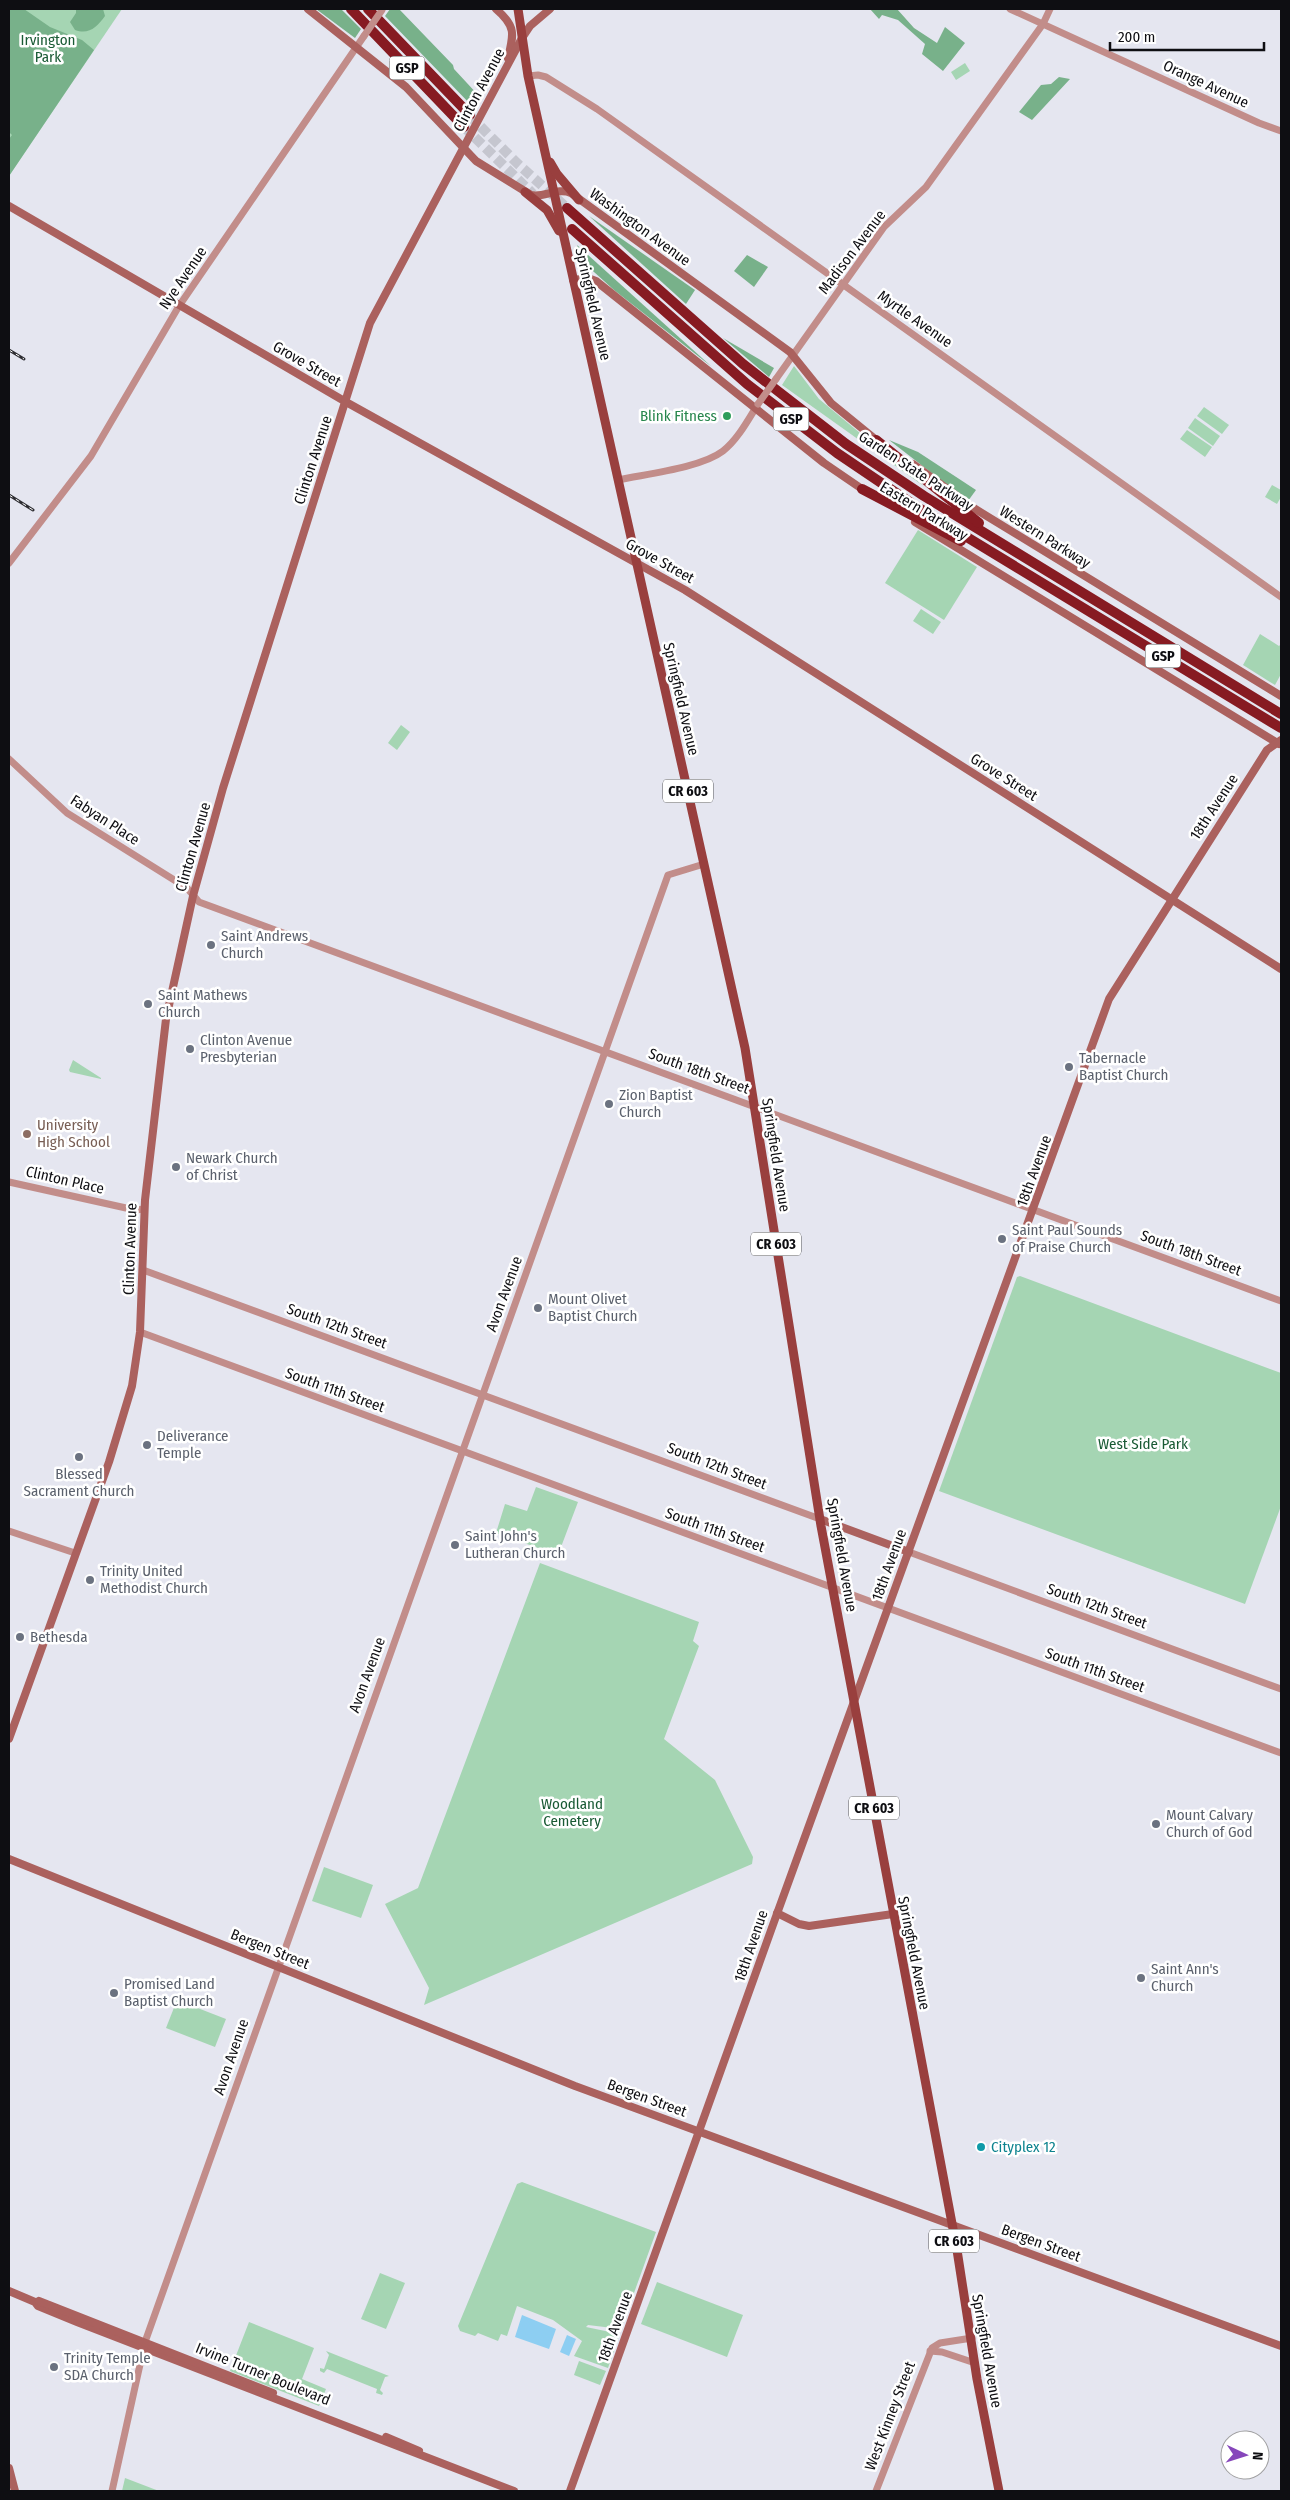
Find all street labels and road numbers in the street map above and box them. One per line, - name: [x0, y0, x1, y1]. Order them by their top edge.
- street label: Clinton Avenue: [449, 45, 509, 135]
- road number: GSP: [390, 56, 424, 80]
- street label: Orange Avenue: [1160, 56, 1252, 112]
- street label: Washington Avenue: [586, 184, 694, 270]
- street label: Madison Avenue: [815, 206, 889, 298]
- street label: Nye Avenue: [155, 243, 211, 313]
- street label: Springfield Avenue: [571, 246, 615, 362]
- street label: Myrtle Avenue: [874, 287, 956, 351]
- street label: Grove Street: [270, 337, 344, 391]
- road number: GSP: [774, 408, 808, 430]
- street label: Clinton Avenue: [290, 413, 336, 507]
- street label: Garden State Parkway: [855, 427, 977, 515]
- street label: Eastern Parkway: [877, 478, 971, 544]
- street label: Western Parkway: [996, 502, 1094, 572]
- street label: Grove Street: [623, 535, 698, 587]
- street label: Springfield Avenue: [659, 641, 703, 757]
- road number: GSP: [1146, 644, 1180, 668]
- street label: Grove Street: [967, 749, 1041, 805]
- street label: 18th Avenue: [1186, 771, 1242, 843]
- road number: CR 603: [663, 779, 713, 802]
- street label: Fabyan Place: [67, 791, 143, 849]
- street label: Clinton Avenue: [172, 800, 214, 894]
- street label: South 18th Street: [646, 1044, 752, 1098]
- street label: Springfield Avenue: [758, 1097, 794, 1213]
- street label: 18th Avenue: [1013, 1133, 1055, 1209]
- street label: Clinton Place: [24, 1162, 106, 1198]
- street label: Clinton Avenue: [119, 1203, 141, 1295]
- street label: South 18th Street: [1138, 1226, 1244, 1280]
- road number: CR 603: [751, 1232, 801, 1256]
- street label: Avon Avenue: [482, 1254, 526, 1334]
- street label: South 12th Street: [284, 1300, 390, 1352]
- street label: South 11th Street: [283, 1364, 387, 1416]
- street label: South 12th Street: [665, 1439, 769, 1493]
- street label: Springfield Avenue: [823, 1497, 861, 1613]
- street label: South 11th Street: [663, 1504, 767, 1556]
- street label: 18th Avenue: [868, 1527, 910, 1603]
- street label: South 12th Street: [1044, 1580, 1150, 1632]
- street label: Avon Avenue: [345, 1635, 389, 1715]
- street label: South 11th Street: [1043, 1644, 1147, 1696]
- road number: CR 603: [849, 1796, 899, 1820]
- street label: Springfield Avenue: [894, 1895, 934, 2011]
- street label: 18th Avenue: [730, 1908, 772, 1984]
- street label: Bergen Street: [228, 1925, 312, 1973]
- street label: Avon Avenue: [210, 2017, 252, 2097]
- street label: Bergen Street: [605, 2075, 689, 2121]
- street label: Bergen Street: [999, 2220, 1083, 2266]
- road number: CR 603: [929, 2230, 979, 2252]
- street label: 18th Avenue: [594, 2289, 636, 2365]
- street label: Springfield Avenue: [968, 2293, 1006, 2409]
- street label: Irvine Turner Boulevard: [193, 2339, 333, 2409]
- street label: West Kinney Street: [861, 2359, 919, 2473]

